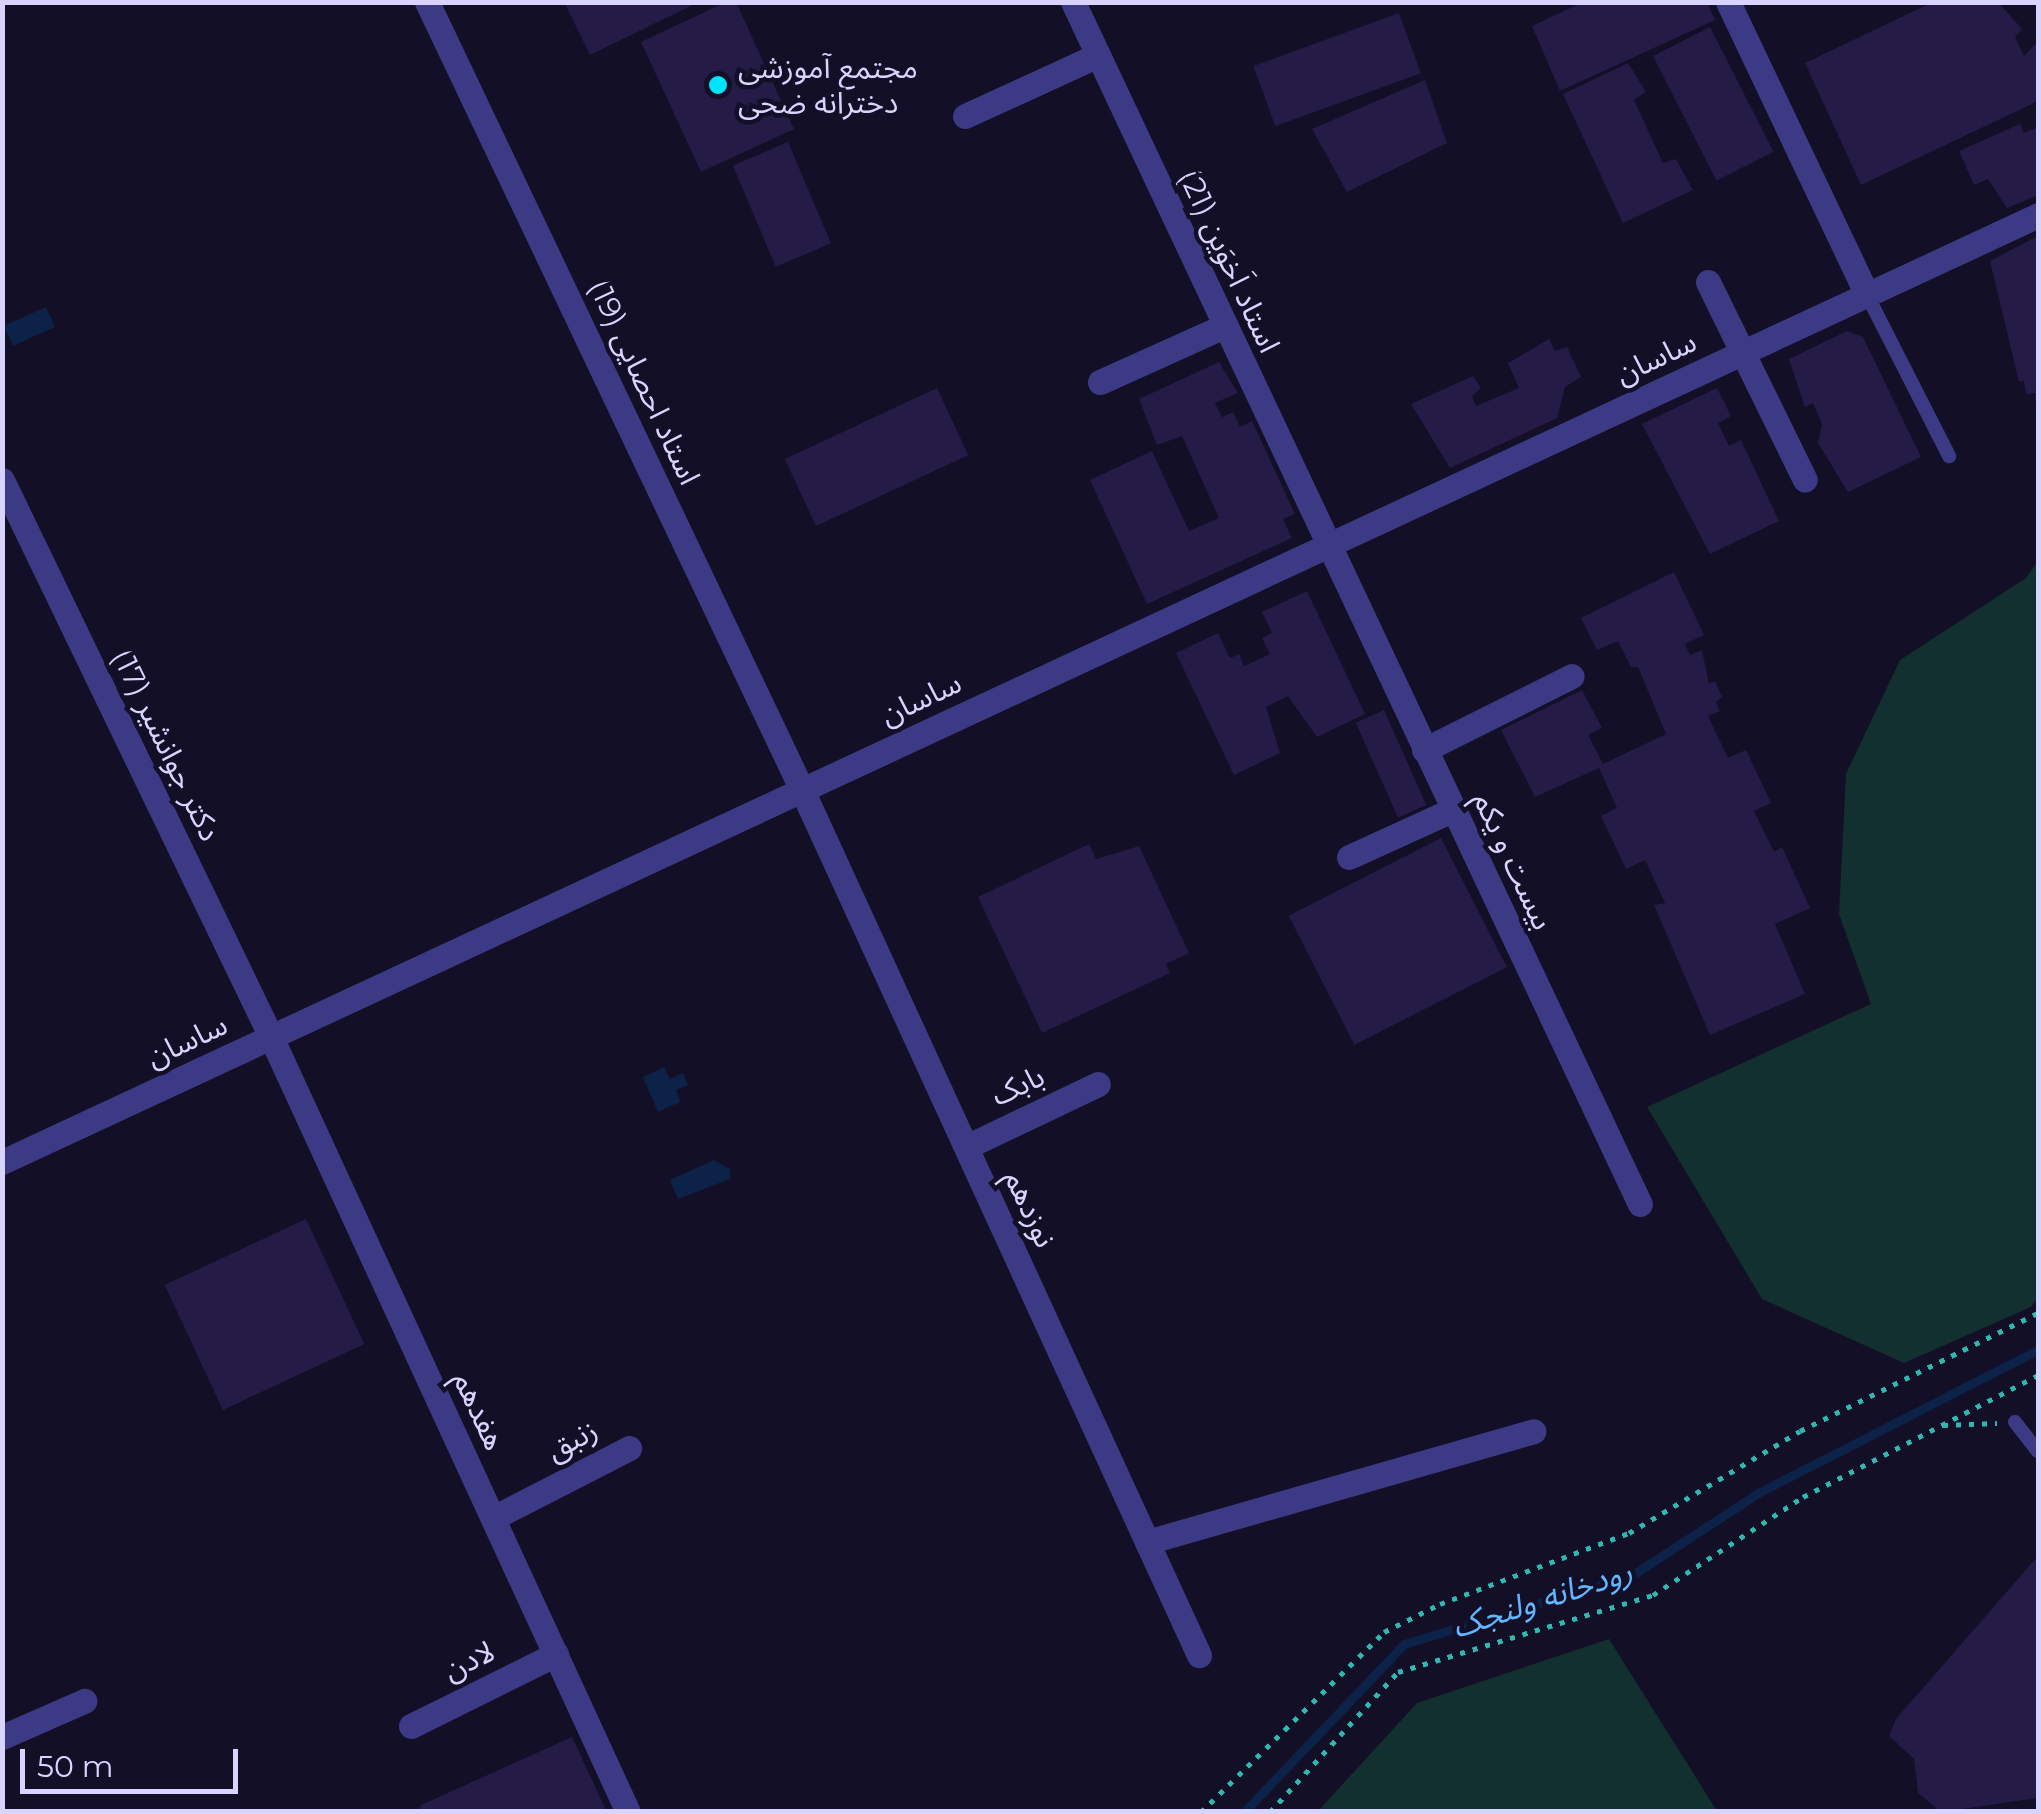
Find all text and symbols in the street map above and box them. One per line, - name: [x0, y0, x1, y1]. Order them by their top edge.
- place label: مجتمع آموزشی دخترانه ضحی: [738, 50, 918, 120]
- marker: مجتمع آموزشی دخترانه ضحی: [707, 74, 729, 96]
- street label: استاد اَخوَين (21): [1171, 164, 1287, 358]
- street label: استاد احصایی (19): [581, 274, 707, 490]
- street label: ساسان: [1610, 324, 1702, 392]
- street label: دکتر جوانشیر (17): [104, 643, 228, 847]
- street label: ساسان: [875, 665, 967, 733]
- street label: بیست و یکم: [1465, 786, 1561, 936]
- street label: ساسان: [141, 1007, 233, 1075]
- street label: بابک: [986, 1058, 1050, 1114]
- street label: نوزدهم: [997, 1165, 1063, 1253]
- street label: هفدهم: [445, 1366, 513, 1456]
- street label: زنبق: [540, 1412, 604, 1468]
- water label: رودخانه ولنجک: [1447, 1552, 1637, 1646]
- street label: لادن: [438, 1633, 500, 1689]
- scale bar: [25, 1729, 242, 1791]
- text: 50 m: [37, 1748, 114, 1785]

